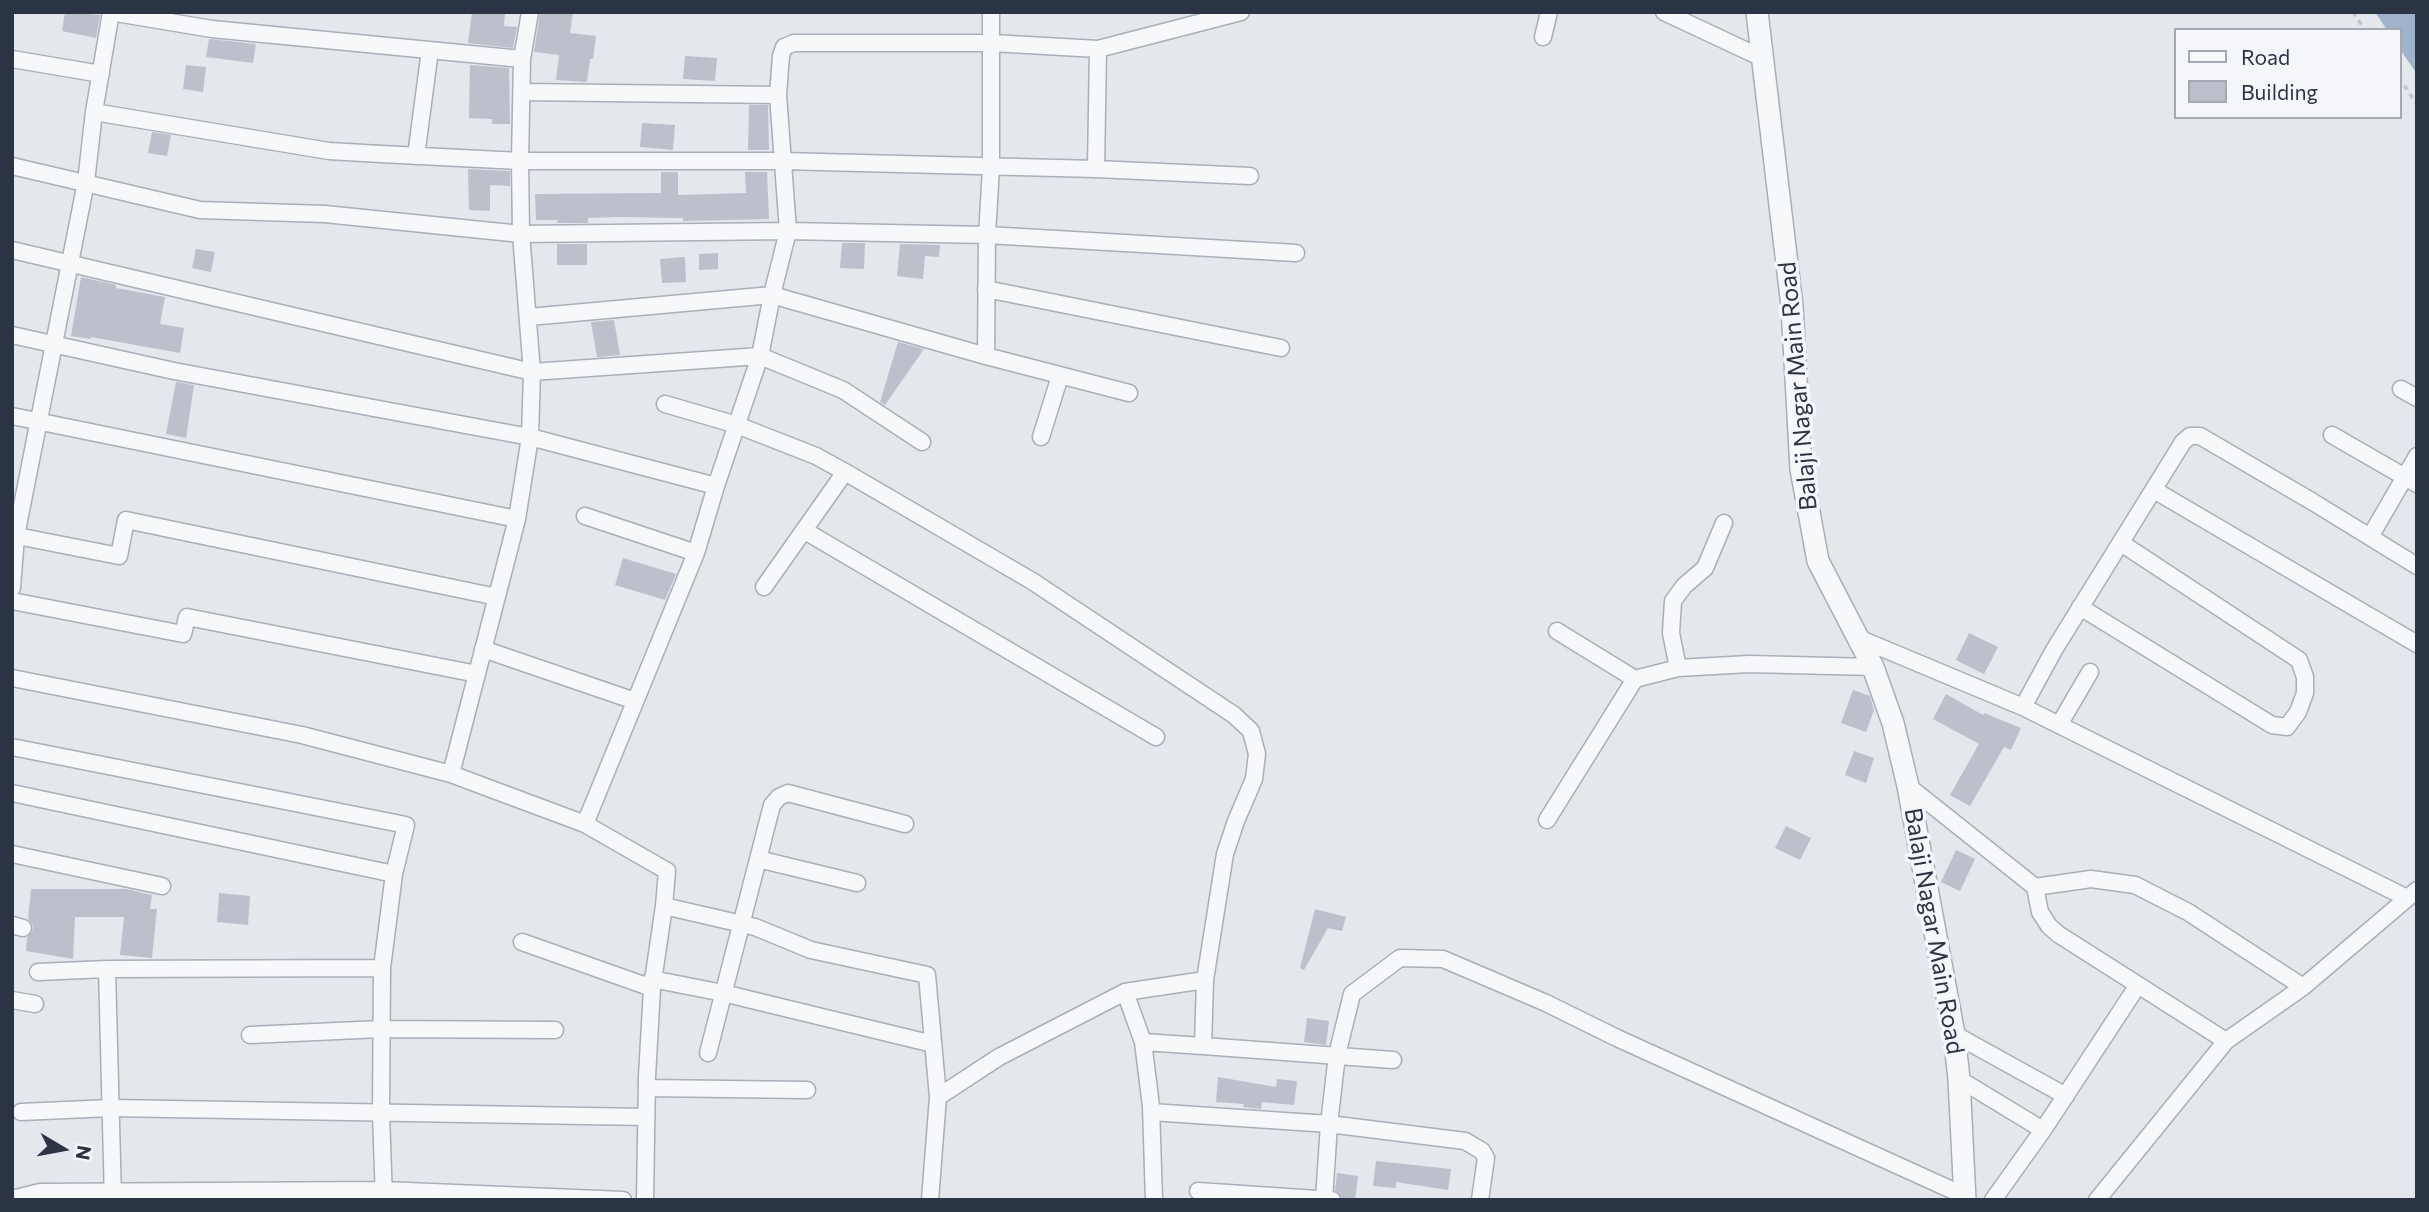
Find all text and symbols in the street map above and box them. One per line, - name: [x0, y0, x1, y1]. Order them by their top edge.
- legend: [2174, 28, 2401, 119]
- text: Road: [2241, 44, 2290, 69]
- text: Building: [2241, 79, 2318, 104]
- street label: Balaji Nagar Main Road: [1773, 260, 1823, 512]
- street label: Balaji Nagar Main Road: [1898, 806, 1970, 1056]
- north arrow: [28, 1114, 98, 1184]
- text: N: [72, 1144, 97, 1162]

